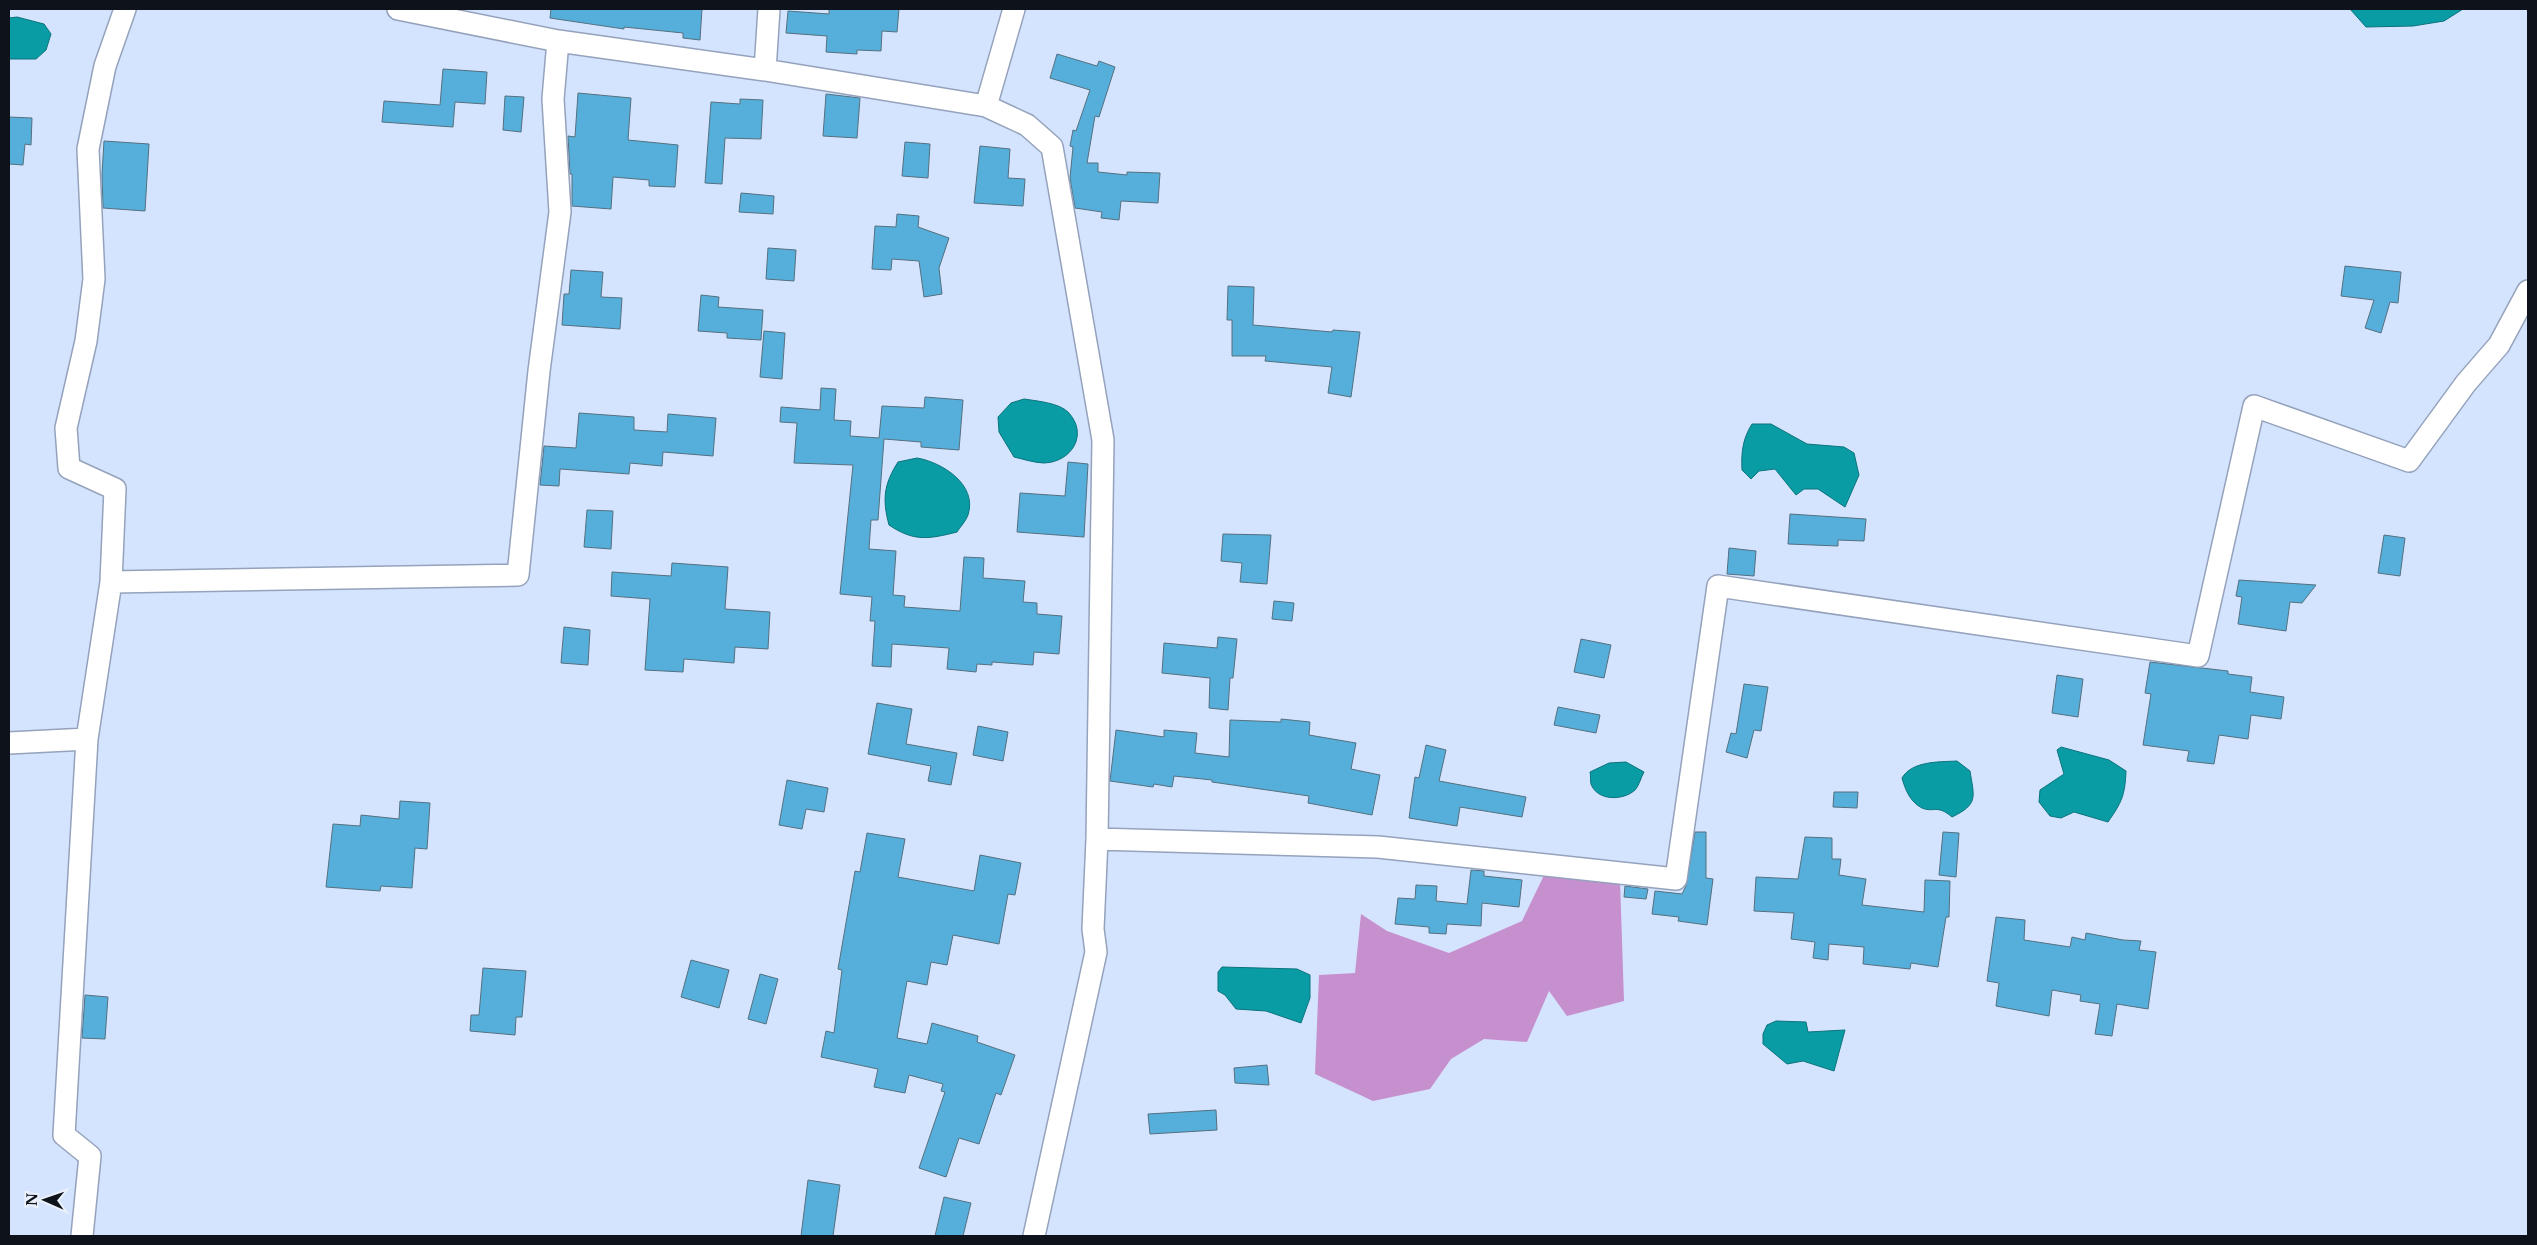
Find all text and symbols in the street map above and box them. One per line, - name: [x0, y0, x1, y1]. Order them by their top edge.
- north arrow: [20, 1175, 70, 1225]
- text: N: [23, 1193, 41, 1206]

